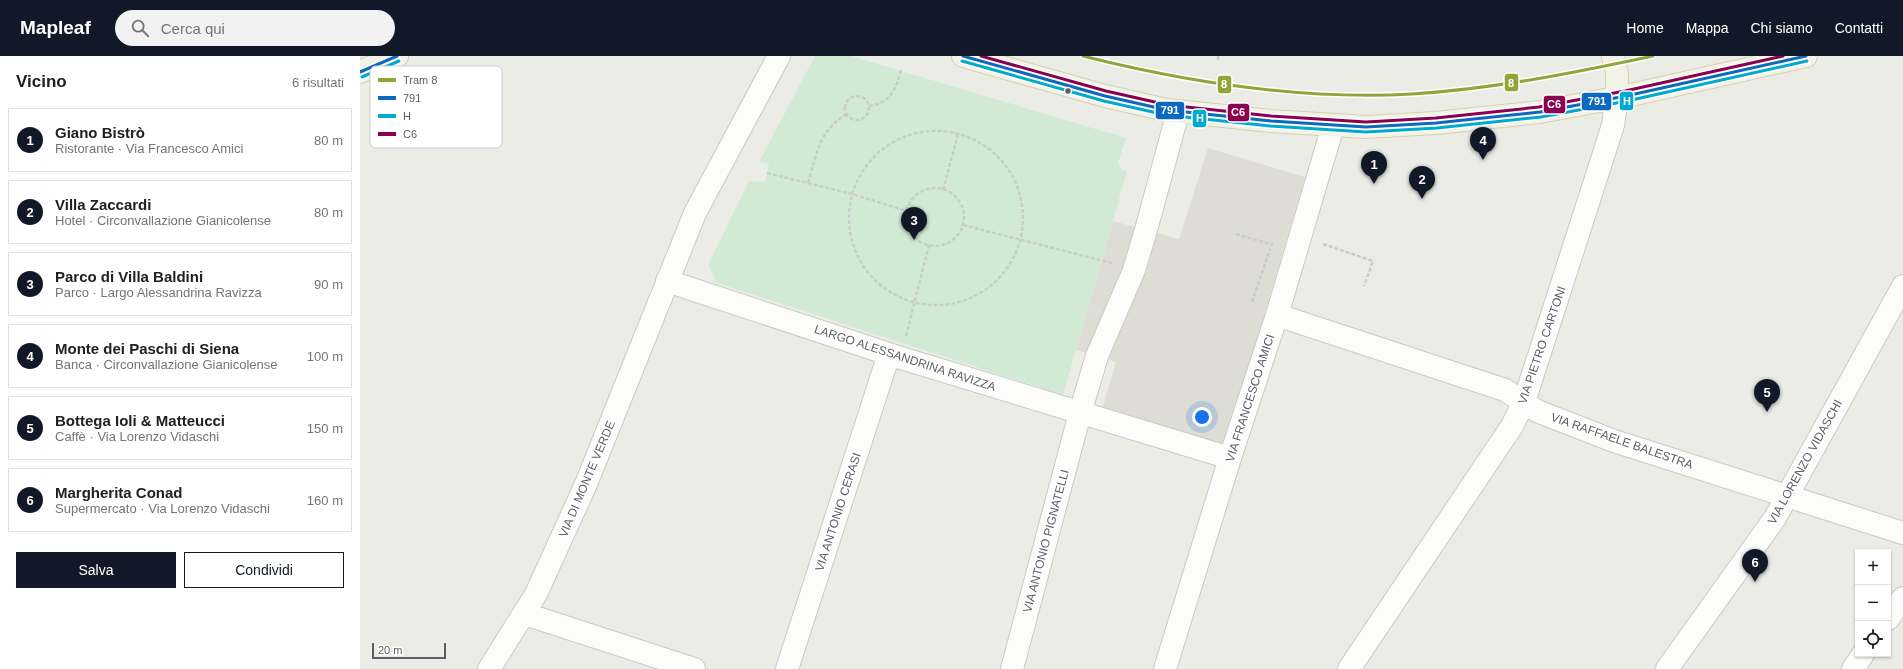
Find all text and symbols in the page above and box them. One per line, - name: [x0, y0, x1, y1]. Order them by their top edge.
- search box: [115, 10, 395, 46]
- text: Mapleaf: [20, 17, 91, 38]
- icon: search: [129, 17, 151, 39]
- text: Cerca qui: [161, 20, 225, 37]
- text: Home: [1626, 20, 1664, 36]
- text: Mappa: [1686, 20, 1729, 36]
- text: Chi siamo: [1751, 20, 1813, 36]
- text: Contatti: [1835, 20, 1883, 36]
- legend: [370, 66, 502, 148]
- text: Vicino: [16, 72, 67, 91]
- line badge: 8: [1504, 73, 1519, 92]
- text: Tram 8: [403, 74, 437, 86]
- text: 6 risultati: [292, 75, 344, 90]
- line badge: 8: [1217, 75, 1232, 94]
- text: 8: [1508, 77, 1514, 89]
- text: 8: [1221, 78, 1227, 90]
- unlabelled marker: [1063, 86, 1073, 96]
- line badge: H: [1619, 91, 1634, 111]
- text: 791: [403, 92, 421, 104]
- line badge: 791: [1581, 92, 1612, 111]
- line badge: C6: [1543, 95, 1566, 114]
- text: 791: [1588, 95, 1606, 107]
- text: H: [1623, 95, 1631, 107]
- text: C6: [1547, 98, 1561, 110]
- line badge: 791: [1155, 101, 1185, 120]
- line badge: C6: [1227, 103, 1250, 122]
- text: 791: [1161, 104, 1179, 116]
- text: C6: [1231, 106, 1245, 118]
- line badge: H: [1192, 109, 1207, 128]
- text: H: [403, 110, 411, 122]
- text: H: [1196, 112, 1204, 124]
- text: Giano Bistrò: [55, 124, 145, 141]
- pin: 4: [1470, 127, 1496, 160]
- text: C6: [403, 128, 417, 140]
- text: 1: [26, 133, 34, 148]
- text: 80 m: [314, 133, 343, 148]
- text: Ristorante · Via Francesco Amici: [55, 141, 243, 156]
- pin: 1: [1361, 151, 1387, 184]
- pin: 2: [1409, 166, 1435, 199]
- text: Villa Zaccardi: [55, 196, 151, 213]
- text: 2: [26, 205, 34, 220]
- text: 80 m: [314, 205, 343, 220]
- pin: 3: [901, 207, 927, 240]
- text: Hotel · Circonvallazione Gianicolense: [55, 213, 271, 228]
- text: Parco di Villa Baldini: [55, 268, 203, 285]
- text: 3: [26, 277, 34, 292]
- text: 90 m: [314, 277, 343, 292]
- street label: VIA PIETRO CARTONI: [1515, 284, 1569, 406]
- text: Parco · Largo Alessandrina Ravizza: [55, 285, 262, 300]
- street label: LARGO ALESSANDRINA RAVIZZA: [813, 322, 997, 394]
- street label: VIA FRANCESCO AMICI: [1223, 332, 1277, 464]
- text: Monte dei Paschi di Siena: [55, 340, 239, 357]
- text: 4: [26, 349, 34, 364]
- text: 100 m: [307, 349, 343, 364]
- text: Banca · Circonvallazione Gianicolense: [55, 357, 278, 372]
- pin: 5: [1754, 379, 1780, 412]
- street label: VIA LORENZO VIDASCHI: [1765, 397, 1845, 527]
- your location: [1192, 407, 1212, 427]
- street label: VIA RAFFAELE BALESTRA: [1549, 410, 1695, 472]
- text: Bottega Ioli & Matteucci: [55, 412, 225, 429]
- street label: VIA DI MONTE VERDE: [556, 419, 618, 539]
- text: 5: [26, 421, 34, 436]
- text: 150 m: [307, 421, 343, 436]
- text: Caffè · Via Lorenzo Vidaschi: [55, 429, 219, 444]
- street label: VIA ANTONIO CERASI: [812, 451, 864, 573]
- street label: VIA ANTONIO PIGNATELLI: [1020, 468, 1072, 614]
- text: Margherita Conad: [55, 484, 183, 501]
- text: 6: [26, 493, 34, 508]
- text: 160 m: [307, 493, 343, 508]
- text: Supermercato · Via Lorenzo Vidaschi: [55, 501, 270, 516]
- pin: 6: [1742, 549, 1768, 582]
- map controls: [1855, 549, 1891, 657]
- button: +: [1855, 549, 1891, 585]
- button: Salva: [16, 552, 176, 588]
- button: Condividi: [184, 552, 344, 588]
- button: −: [1855, 585, 1891, 621]
- button: locate: [1855, 621, 1891, 657]
- scale bar: [372, 641, 446, 660]
- text: 20 m: [378, 644, 402, 656]

